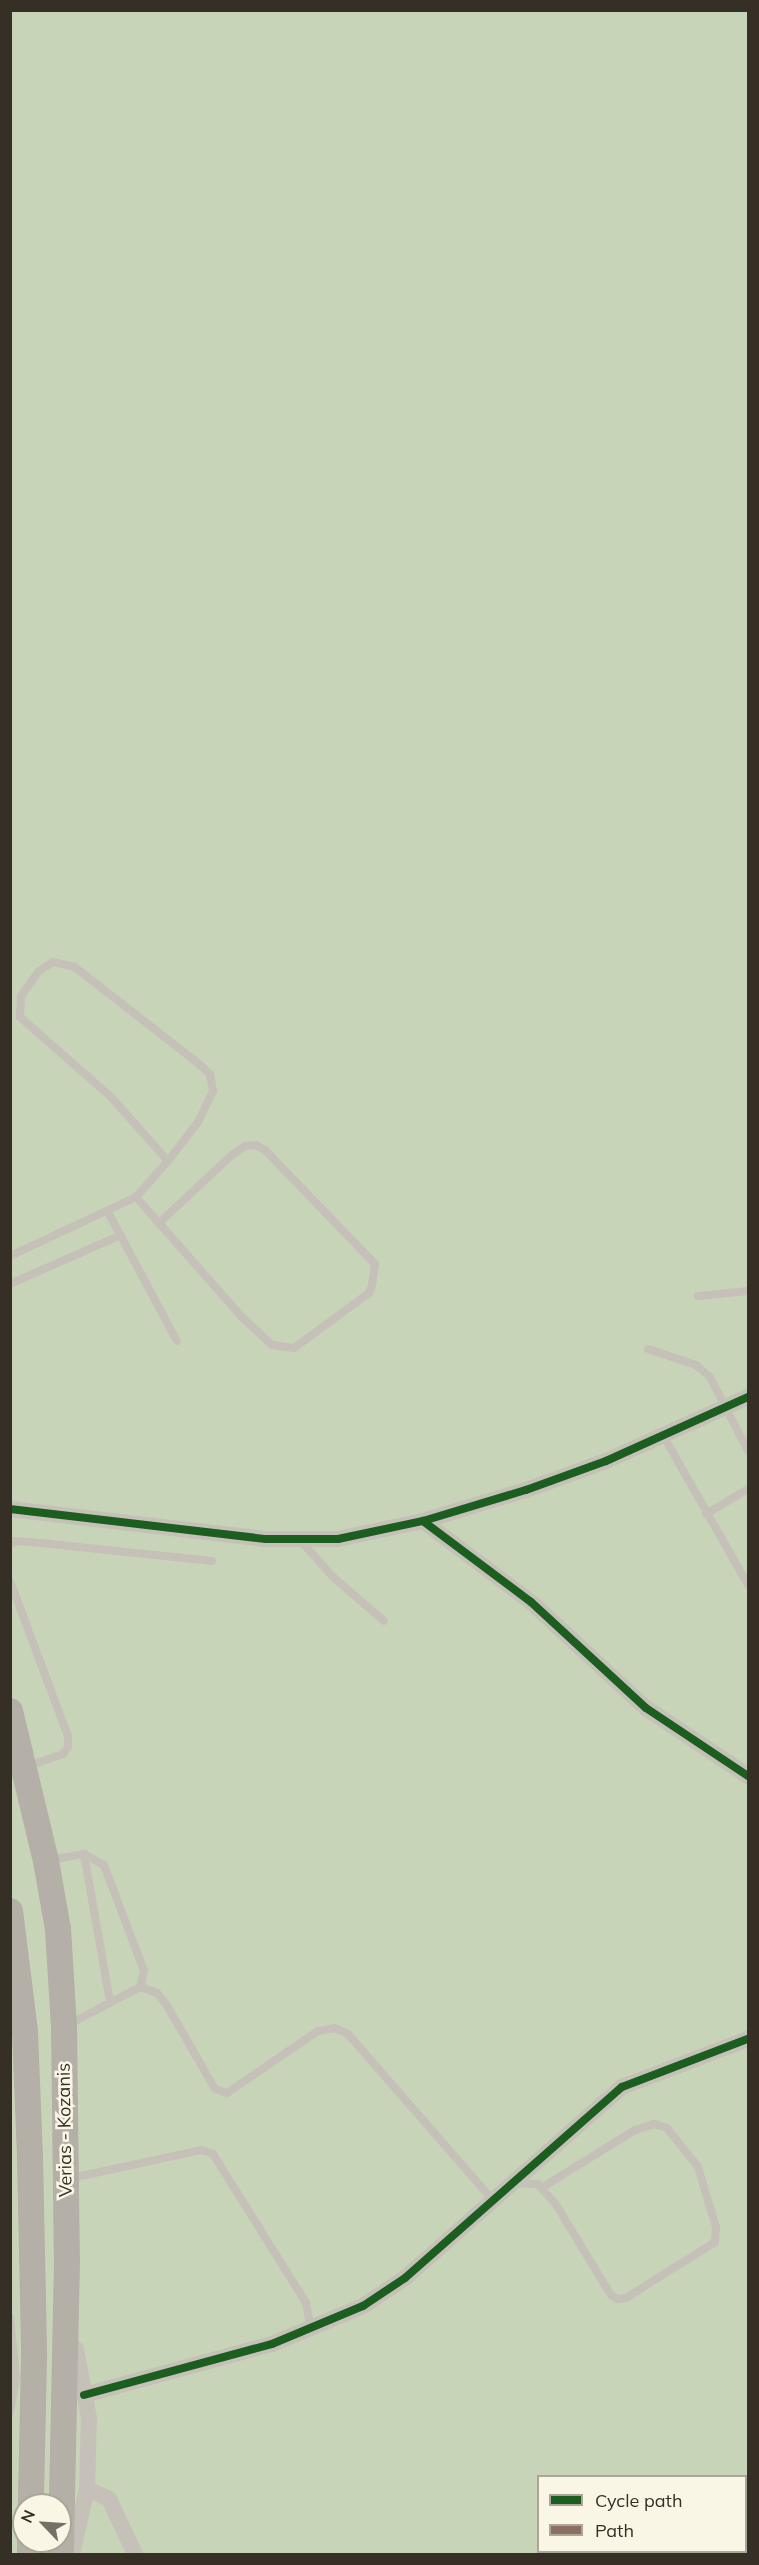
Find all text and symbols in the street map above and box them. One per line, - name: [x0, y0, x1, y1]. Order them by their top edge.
- street label: Verias - Kozanis: [53, 2063, 77, 2197]
- legend: [537, 2475, 747, 2553]
- text: Cycle path: [595, 2489, 682, 2512]
- north arrow: [12, 2493, 72, 2553]
- text: N: [16, 2507, 39, 2526]
- text: Path: [595, 2519, 634, 2542]

